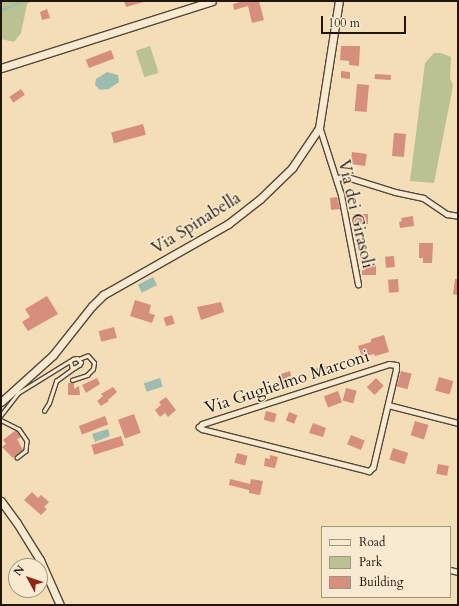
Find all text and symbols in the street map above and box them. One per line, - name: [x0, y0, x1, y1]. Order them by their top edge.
- scale bar: [323, 8, 408, 34]
- text: 100 m: [328, 15, 360, 31]
- street label: Via dei Girasoli: [334, 158, 378, 270]
- street label: Via Spinabella: [148, 187, 244, 259]
- street label: Via Guglielmo Marconi: [202, 346, 372, 418]
- legend: [321, 526, 451, 598]
- text: Road: [359, 534, 385, 550]
- text: Park: [359, 554, 382, 570]
- north arrow: [8, 558, 48, 598]
- text: N: [10, 562, 28, 579]
- text: Building: [359, 574, 403, 590]

